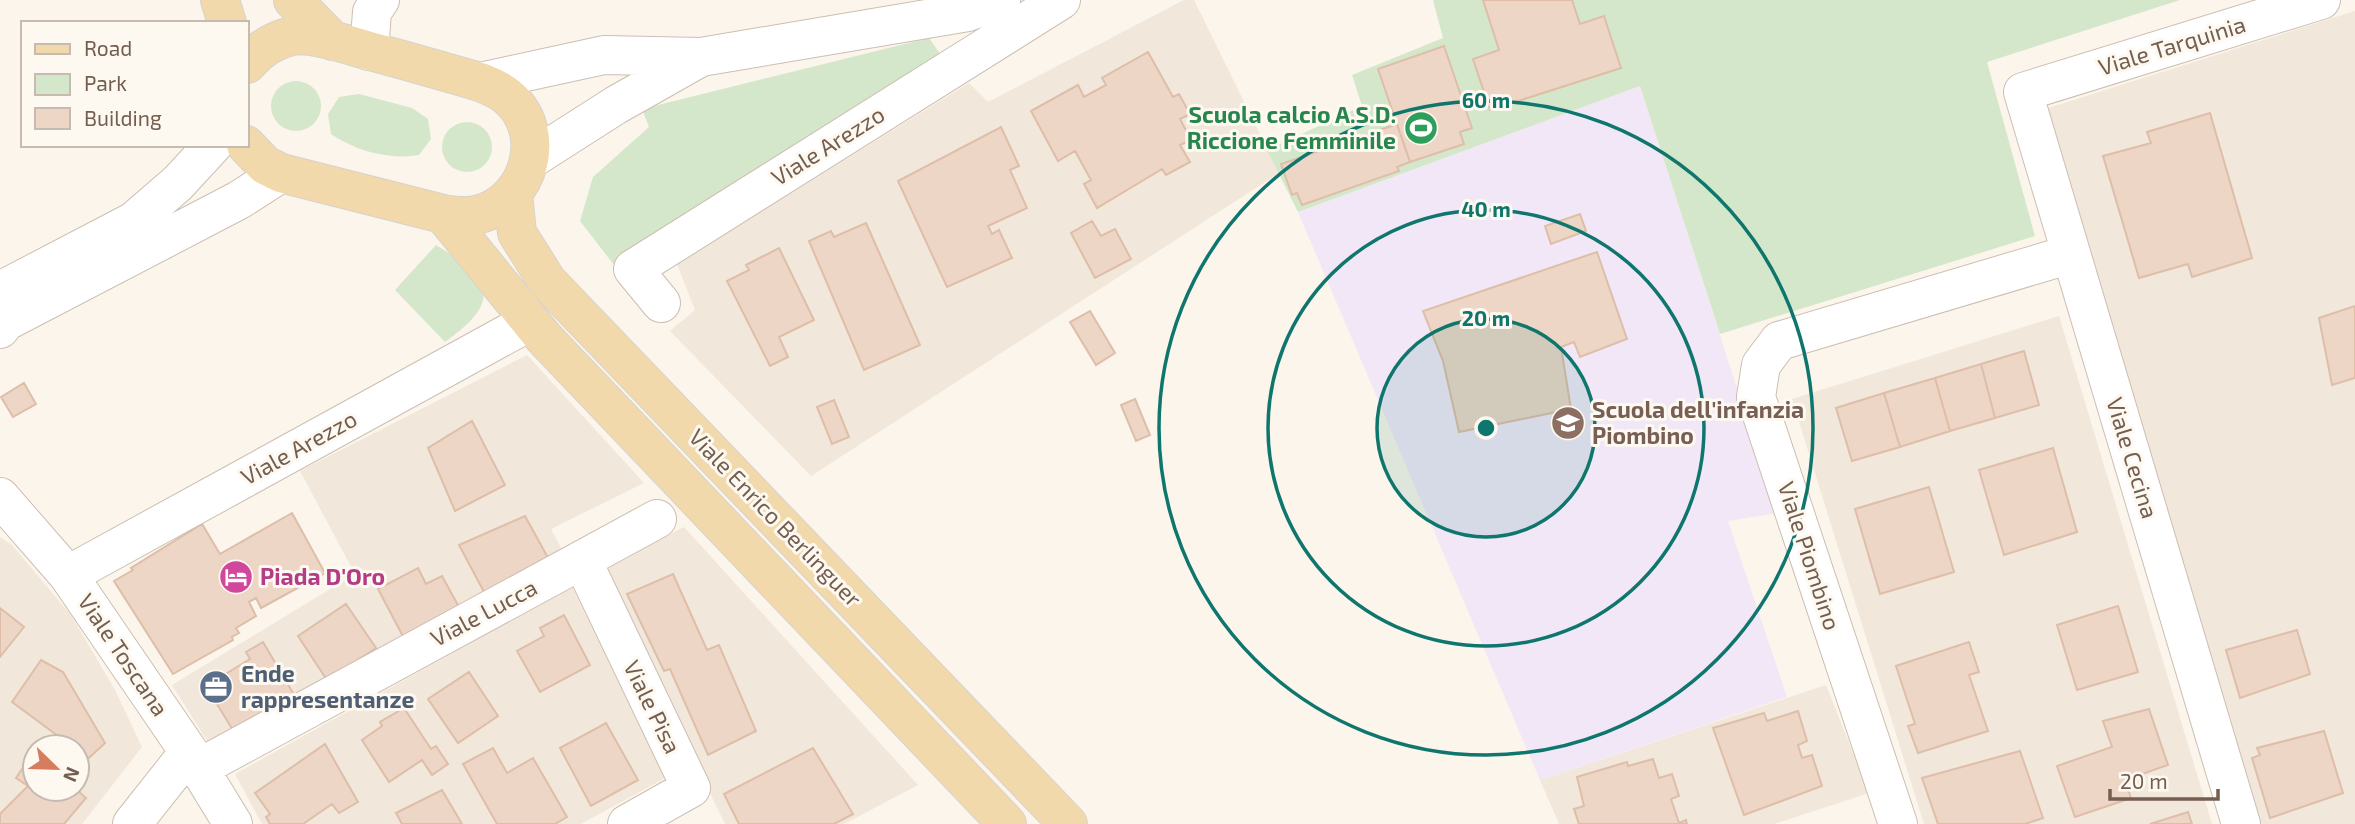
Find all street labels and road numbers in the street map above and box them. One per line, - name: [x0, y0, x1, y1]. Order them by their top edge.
- street label: Viale Tarquinia: [2095, 9, 2249, 81]
- street label: Viale Arezzo: [766, 99, 889, 191]
- street label: Viale Cecina: [2101, 394, 2165, 522]
- street label: Viale Arezzo: [236, 404, 361, 490]
- street label: Viale Enrico Berlinguer: [684, 423, 868, 612]
- street label: Viale Piombino: [1773, 478, 1847, 633]
- street label: Viale Lucca: [426, 572, 542, 652]
- street label: Viale Toscana: [73, 588, 175, 721]
- street label: Viale Pisa: [618, 655, 687, 758]

